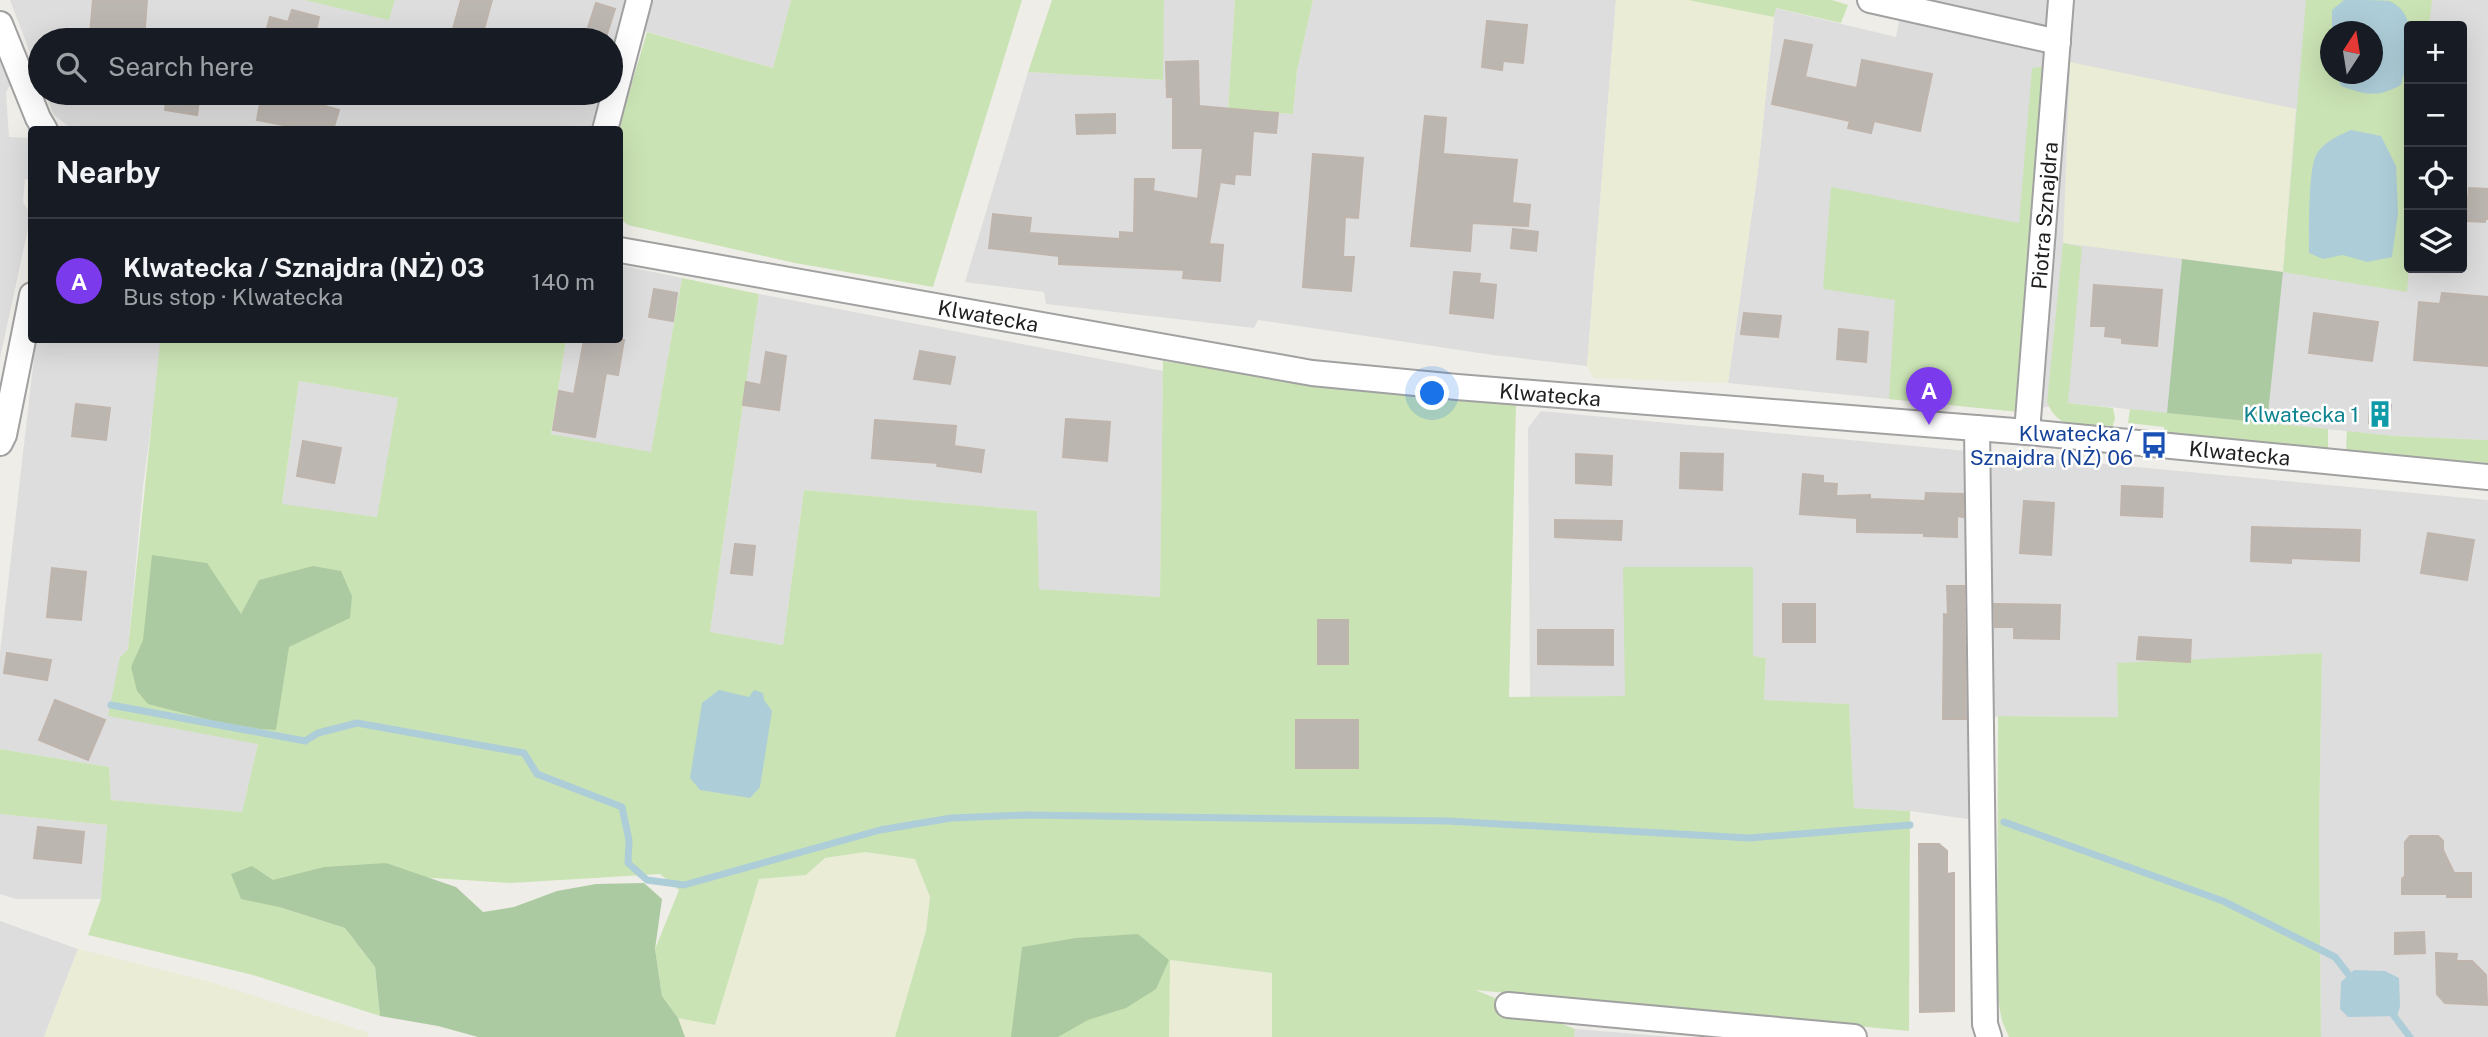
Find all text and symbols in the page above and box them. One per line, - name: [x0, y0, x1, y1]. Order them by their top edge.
- north arrow: [2320, 21, 2383, 84]
- map controls: [2404, 21, 2467, 273]
- button: +: [2404, 21, 2467, 84]
- search box: [28, 28, 623, 105]
- icon: search: [52, 48, 90, 86]
- text: Search here: [108, 51, 254, 82]
- button: −: [2404, 84, 2467, 147]
- street label: Piotra Sznajdra: [2026, 141, 2062, 290]
- button: locate: [2404, 147, 2467, 210]
- text: Nearby: [56, 154, 160, 190]
- button: layers: [2404, 210, 2467, 273]
- text: Klwatecka / Sznajdra (NŻ) 03: [123, 252, 485, 283]
- text: A: [71, 268, 87, 295]
- text: 140 m: [532, 268, 595, 295]
- text: Bus stop · Klwatecka: [123, 283, 343, 310]
- street label: Klwatecka: [936, 294, 1041, 337]
- pin: A: [1906, 367, 1952, 425]
- your location: [1415, 376, 1449, 410]
- street label: Klwatecka: [1498, 378, 1602, 411]
- building icon: Klwatecka 1: [2365, 399, 2395, 429]
- place label: Klwatecka 1: [2244, 402, 2359, 427]
- place label: Klwatecka / Sznajdra (NŻ) 06: [1970, 421, 2134, 470]
- bus stop icon: Klwatecka / Sznajdra (NŻ) 06: [2139, 430, 2169, 460]
- street label: Klwatecka: [2188, 435, 2292, 470]

